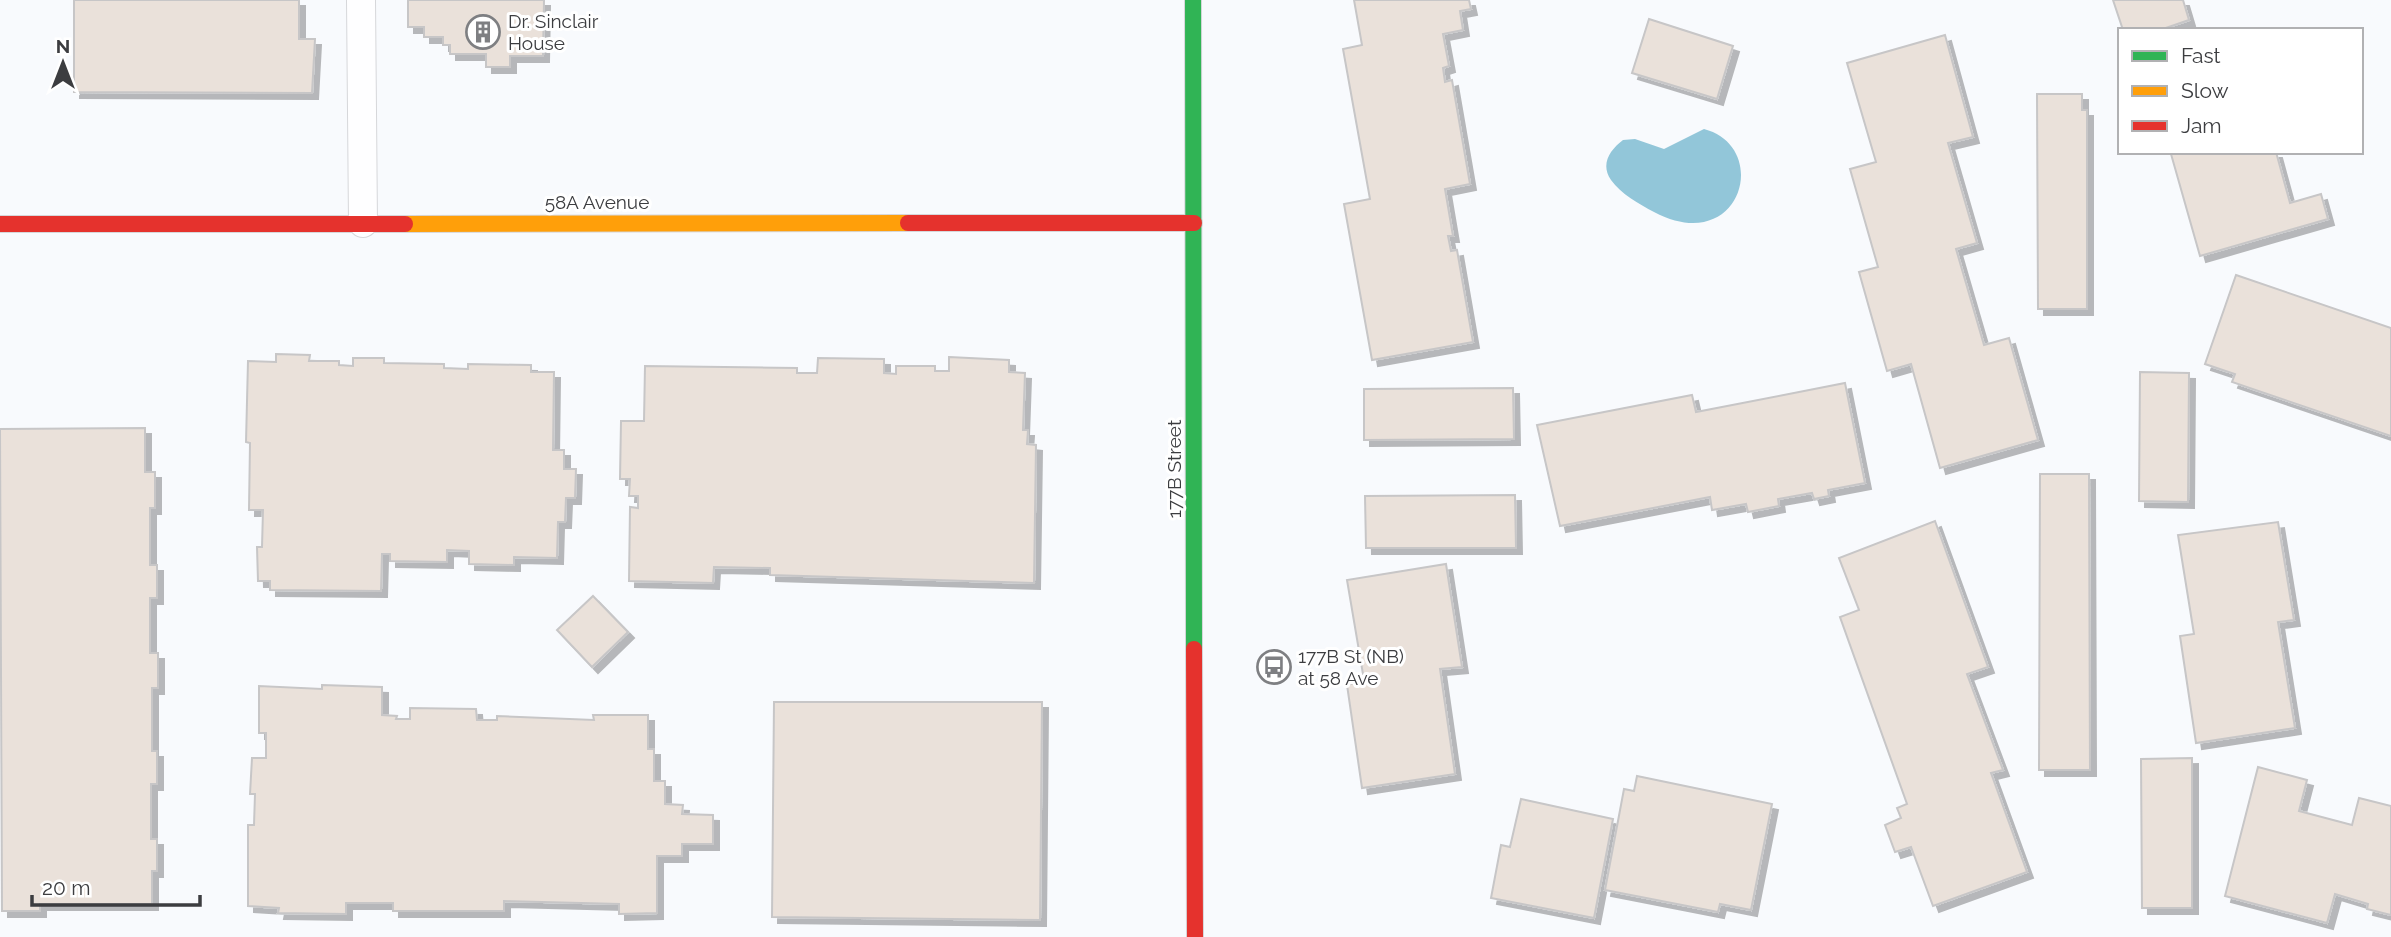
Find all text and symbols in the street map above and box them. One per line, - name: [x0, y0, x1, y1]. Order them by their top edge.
- place label: Dr. Sinclair House: [508, 10, 599, 54]
- building icon: Dr. Sinclair House: [464, 13, 502, 51]
- north arrow: [28, 28, 98, 98]
- legend: [2118, 28, 2363, 154]
- text: N: [56, 35, 70, 57]
- text: Fast: [2181, 43, 2221, 68]
- text: Slow: [2181, 78, 2229, 103]
- text: Jam: [2181, 113, 2222, 138]
- street label: 58A Avenue: [545, 191, 649, 213]
- street label: 177B Street: [1163, 419, 1185, 518]
- place label: 177B St (NB) at 58 Ave: [1298, 645, 1404, 689]
- bus stop icon: 177B St (NB) at 58 Ave: [1255, 648, 1293, 686]
- scale bar: [32, 864, 200, 908]
- text: 20 m: [42, 875, 90, 900]

